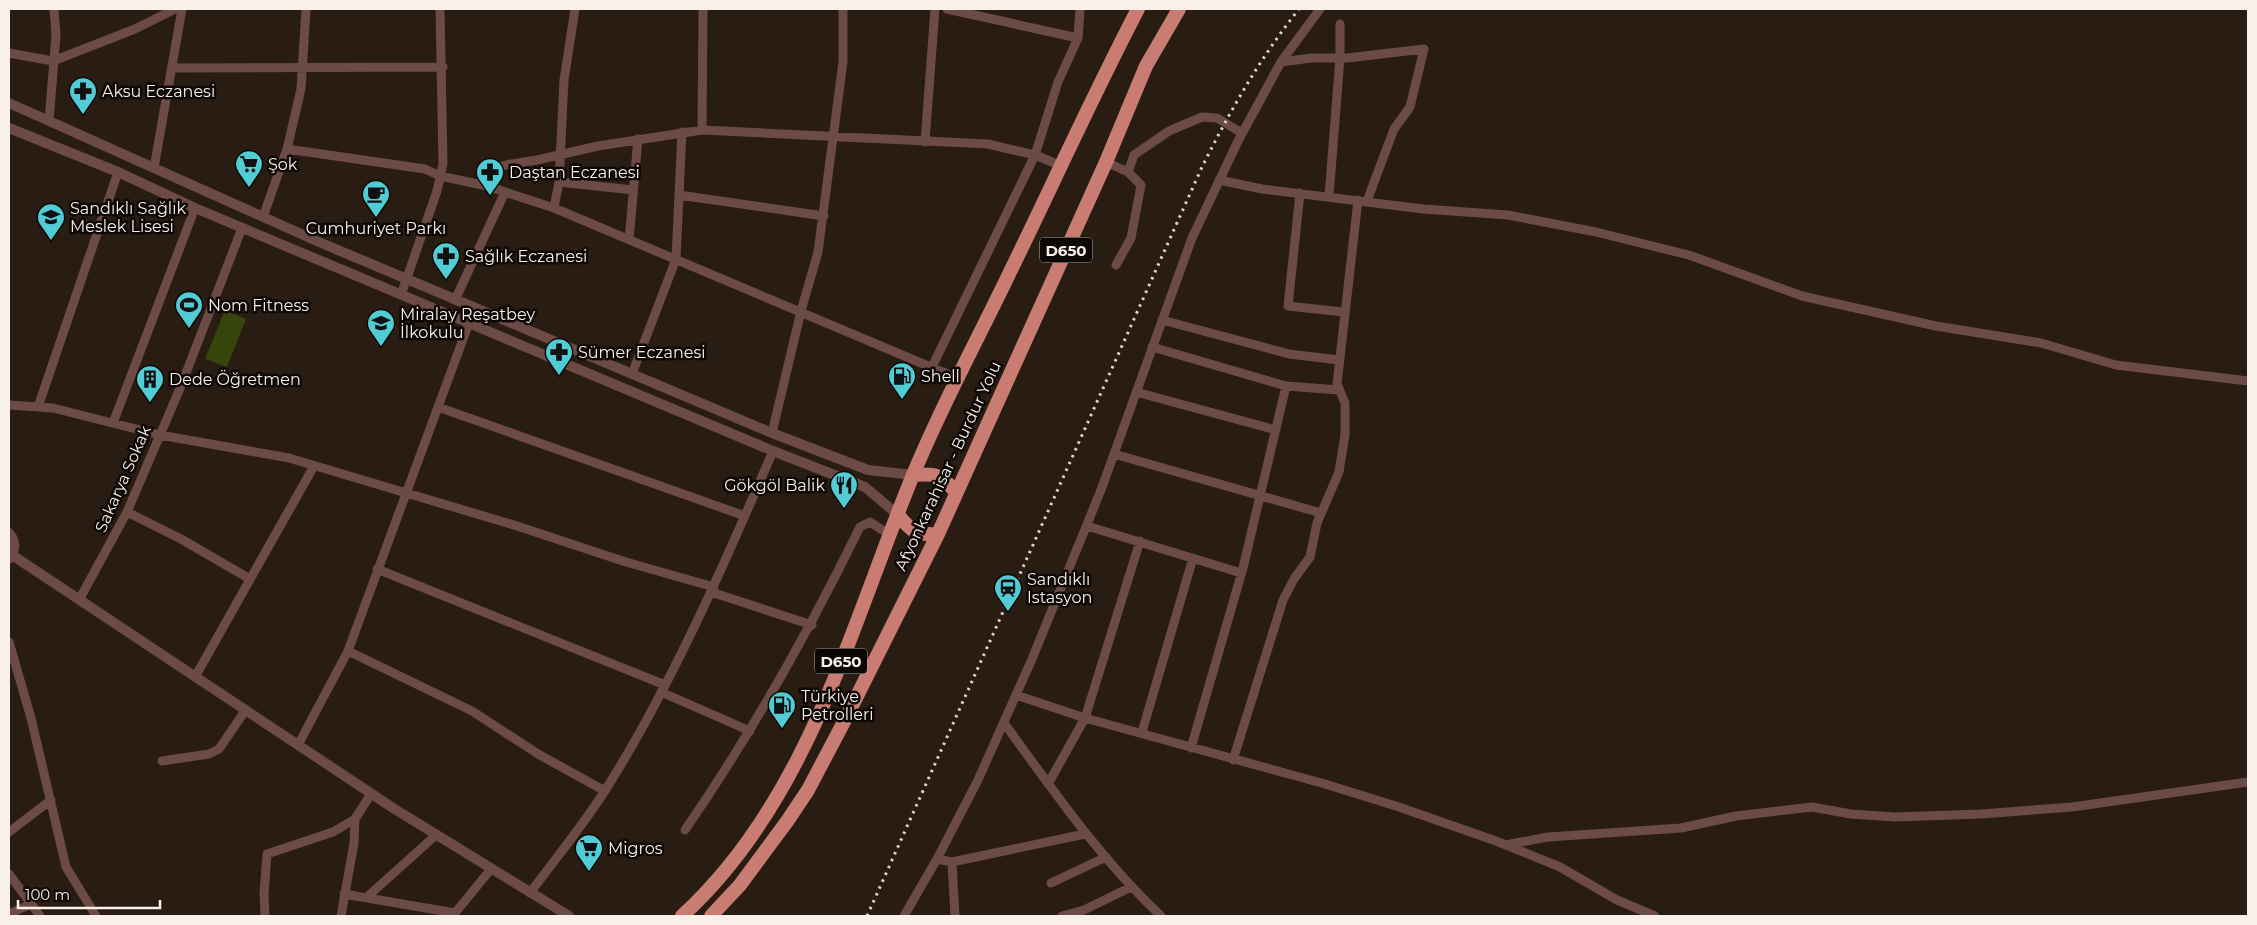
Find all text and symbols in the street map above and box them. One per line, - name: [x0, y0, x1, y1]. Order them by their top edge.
- pharmacy icon: Aksu Eczanesi: [68, 76, 98, 115]
- place label: Aksu Eczanesi: [102, 82, 215, 101]
- supermarket icon: Şok: [234, 149, 264, 188]
- place label: Şok: [268, 155, 298, 174]
- pharmacy icon: Daştan Eczanesi: [475, 157, 505, 196]
- place label: Daştan Eczanesi: [509, 163, 640, 182]
- cafe icon: Cumhuriyet Parkı: [361, 179, 391, 218]
- place label: Sandıklı Sağlık Meslek Lisesi: [70, 199, 186, 236]
- school or university icon: Sandıklı Sağlık Meslek Lisesi: [36, 202, 66, 241]
- place label: Cumhuriyet Parkı: [306, 219, 446, 238]
- road number: D650: [1040, 238, 1092, 262]
- pharmacy icon: Sağlık Eczanesi: [431, 241, 461, 280]
- place label: Sağlık Eczanesi: [465, 247, 587, 266]
- sports icon: Nom Fitness: [174, 290, 204, 329]
- place label: Nom Fitness: [208, 296, 309, 315]
- place label: Miralay Reşatbey İlkokulu: [400, 305, 535, 342]
- school or university icon: Miralay Reşatbey İlkokulu: [366, 308, 396, 347]
- pharmacy icon: Sümer Eczanesi: [544, 337, 574, 376]
- place label: Sümer Eczanesi: [578, 343, 706, 362]
- street label: Afyonkarahisar - Burdur Yolu: [891, 358, 1005, 574]
- fuel station icon: Shell: [887, 361, 917, 400]
- building icon: Dede Öğretmen: [135, 364, 165, 403]
- place label: Shell: [921, 367, 960, 386]
- place label: Dede Öğretmen: [169, 369, 301, 389]
- street label: Sakarya Sokak: [91, 422, 155, 535]
- restaurant icon: Gökgöl Balik: [829, 470, 859, 509]
- place label: Gökgöl Balik: [724, 476, 825, 495]
- place label: Sandıklı Istasyon: [1027, 570, 1092, 607]
- station icon: Sandıklı Istasyon: [993, 573, 1023, 612]
- road number: D650: [815, 648, 867, 674]
- place label: Türkiye Petrolleri: [801, 687, 874, 724]
- fuel station icon: Türkiye Petrolleri: [767, 690, 797, 729]
- supermarket icon: Migros: [574, 833, 604, 872]
- place label: Migros: [608, 839, 663, 858]
- scale bar: [18, 878, 160, 910]
- text: 100 m: [25, 885, 70, 904]

